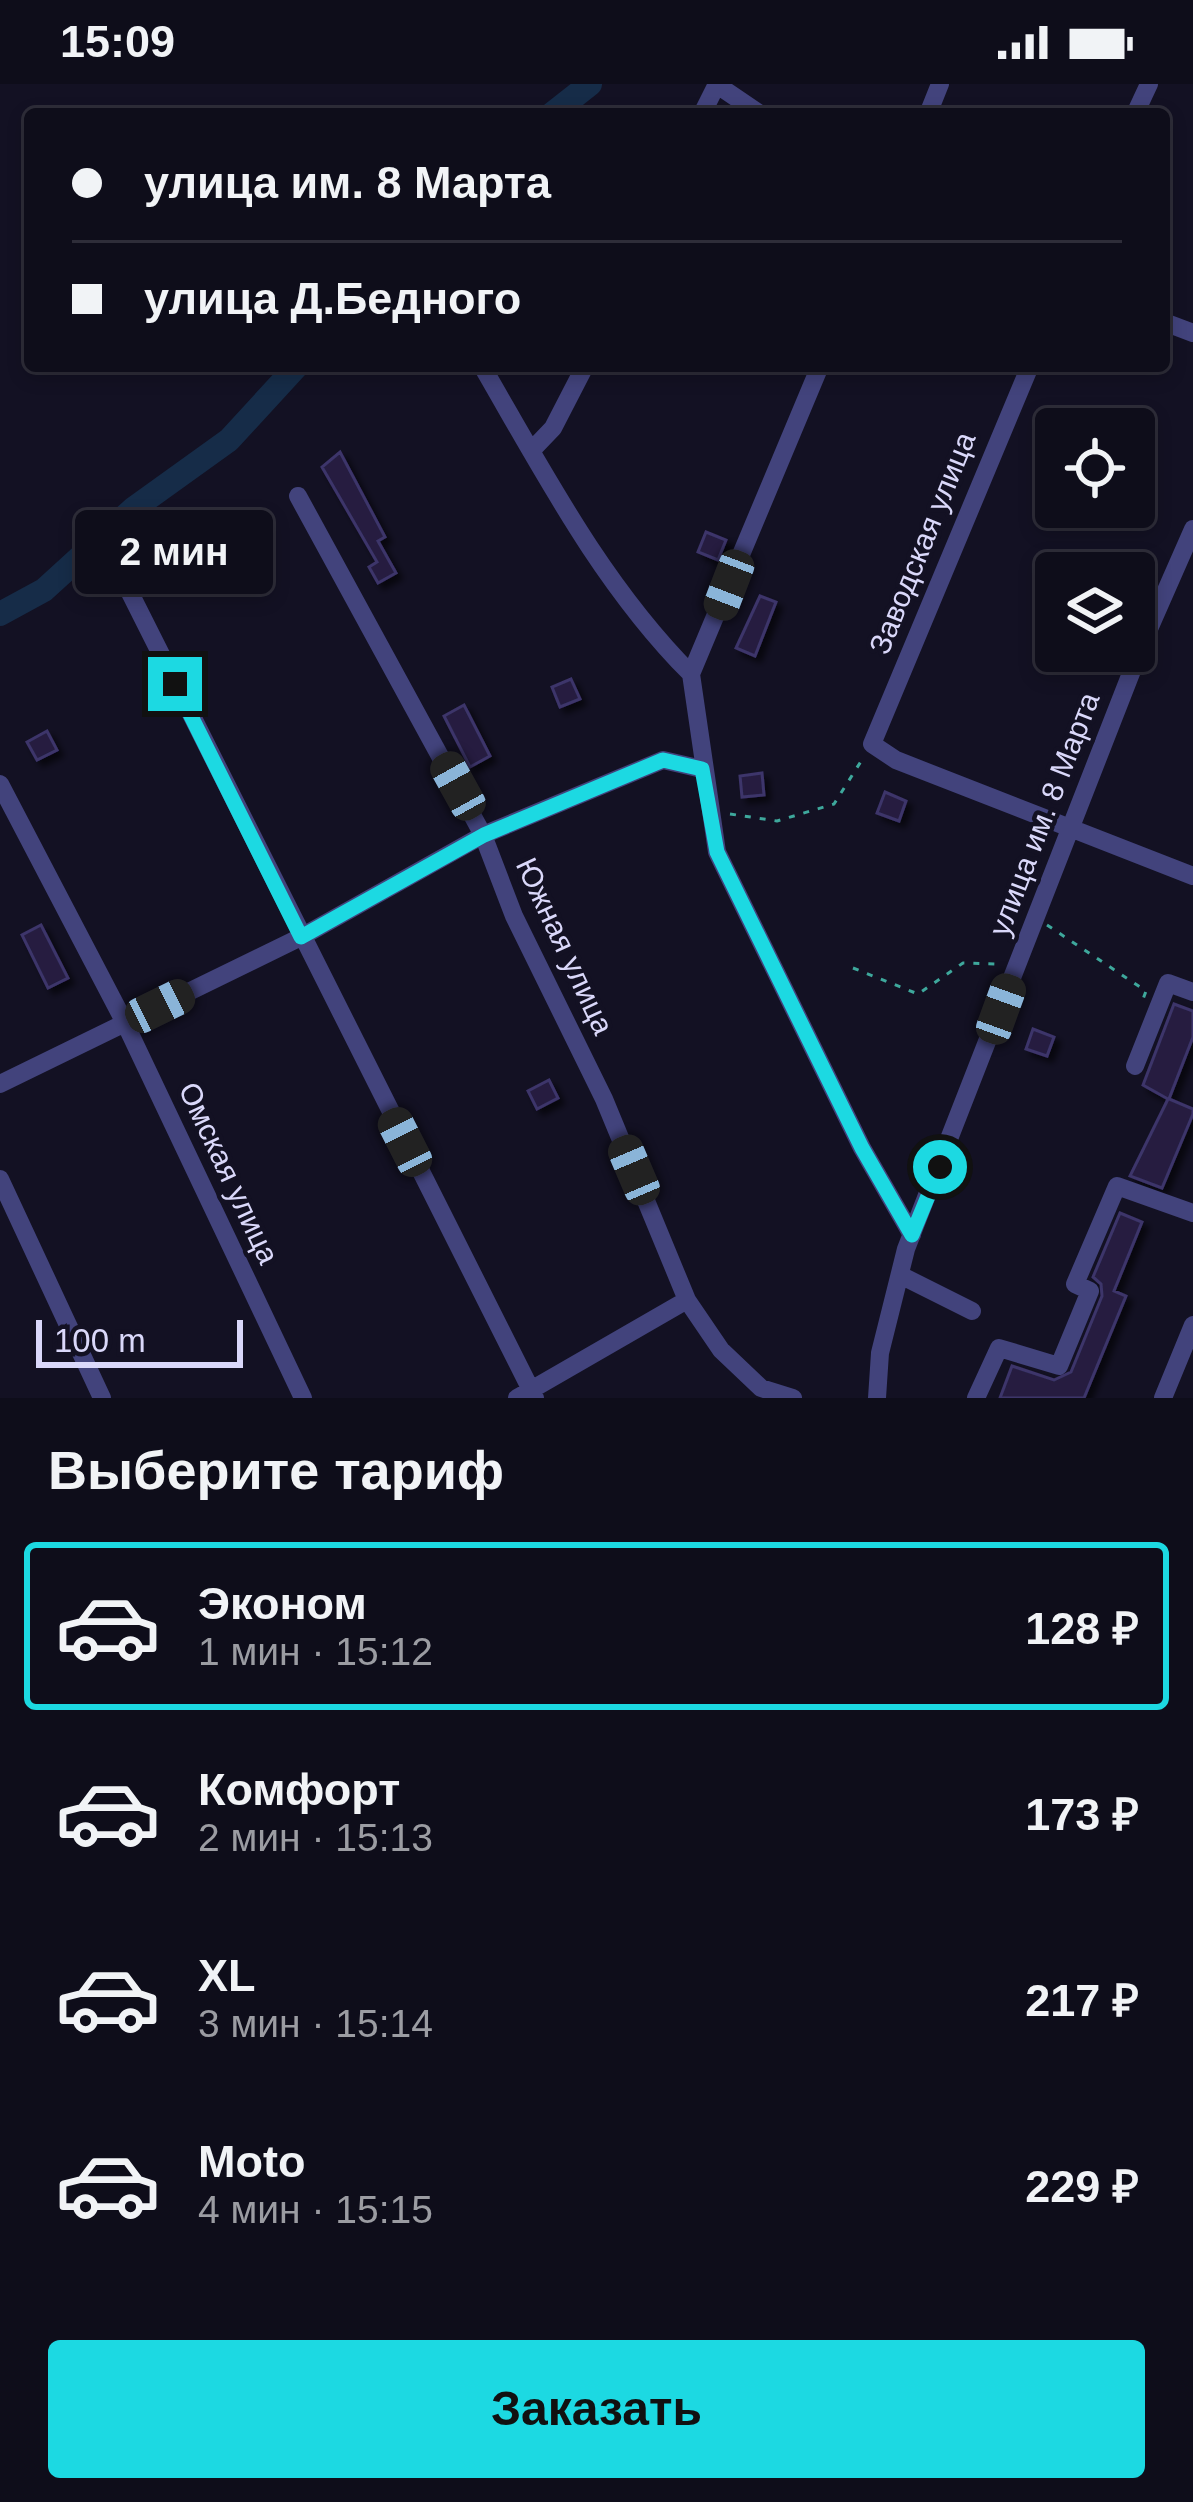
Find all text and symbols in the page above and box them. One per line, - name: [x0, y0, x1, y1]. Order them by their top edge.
- text: 15:09: [60, 16, 175, 67]
- text: улица им. 8 Марта: [144, 157, 551, 208]
- text: улица Д.Бедного: [144, 273, 521, 324]
- map controls: [1035, 408, 1155, 672]
- button: locate: [1035, 408, 1155, 528]
- street label: Заводская улица: [862, 427, 982, 659]
- callout: 2 мин: [76, 510, 274, 594]
- text: 2 мин: [120, 530, 228, 573]
- car: [699, 545, 759, 625]
- button: layers: [1035, 552, 1155, 672]
- route end: [148, 657, 202, 711]
- street label: улица им. 8 Марта: [982, 687, 1106, 940]
- car: [425, 746, 491, 826]
- street label: Южная улица: [510, 853, 620, 1040]
- car: [972, 969, 1030, 1049]
- car: [120, 974, 200, 1038]
- street label: Омская улица: [173, 1077, 286, 1269]
- car: [373, 1102, 437, 1182]
- car: [603, 1130, 665, 1210]
- route start: [913, 1140, 967, 1194]
- scale bar: [36, 1314, 243, 1367]
- text: 100 m: [54, 1322, 146, 1359]
- text: Выберите тариф: [48, 1440, 504, 1500]
- icon: car: [54, 1572, 162, 1680]
- text: Эконом: [198, 1578, 367, 1629]
- text: 128 ₽: [1025, 1603, 1139, 1654]
- text: 1 мин · 15:12: [198, 1630, 433, 1673]
- icon: car: [54, 1758, 162, 1866]
- text: Комфорт: [198, 1764, 400, 1815]
- text: 173 ₽: [1025, 1789, 1139, 1840]
- text: 2 мин · 15:13: [198, 1816, 433, 1859]
- icon: car: [54, 1944, 162, 2052]
- text: XL: [198, 1950, 256, 2001]
- text: 217 ₽: [1025, 1975, 1139, 2026]
- text: 3 мин · 15:14: [198, 2002, 433, 2045]
- icon: car: [54, 2130, 162, 2238]
- text: Moto: [198, 2136, 305, 2187]
- text: 229 ₽: [1025, 2161, 1139, 2212]
- text: 4 мин · 15:15: [198, 2188, 433, 2231]
- button: Заказать: [48, 2340, 1145, 2478]

